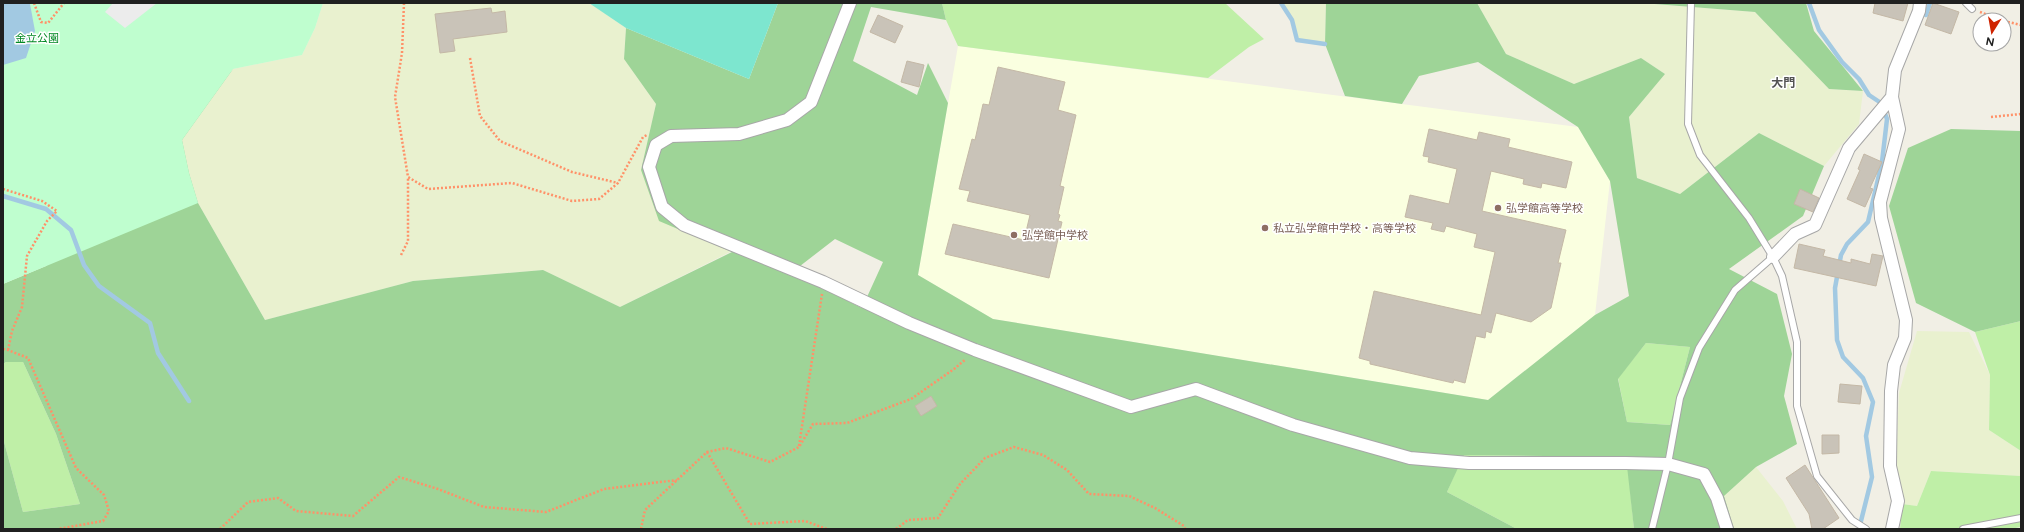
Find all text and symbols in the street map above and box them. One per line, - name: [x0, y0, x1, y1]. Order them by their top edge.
- north arrow: [1972, 12, 2012, 52]
- park label: 金立公園: [15, 32, 59, 45]
- text: N: [1985, 34, 1996, 49]
- district label: 大門: [1771, 76, 1795, 90]
- place label: 弘学館高等学校: [1506, 202, 1583, 215]
- marker: 弘学館高等学校: [1493, 203, 1503, 213]
- place label: 私立弘学館中学校・高等学校: [1273, 222, 1416, 235]
- marker: 私立弘学館中学校・高等学校: [1260, 223, 1270, 233]
- place label: 弘学館中学校: [1022, 229, 1088, 242]
- marker: 弘学館中学校: [1009, 230, 1019, 240]

